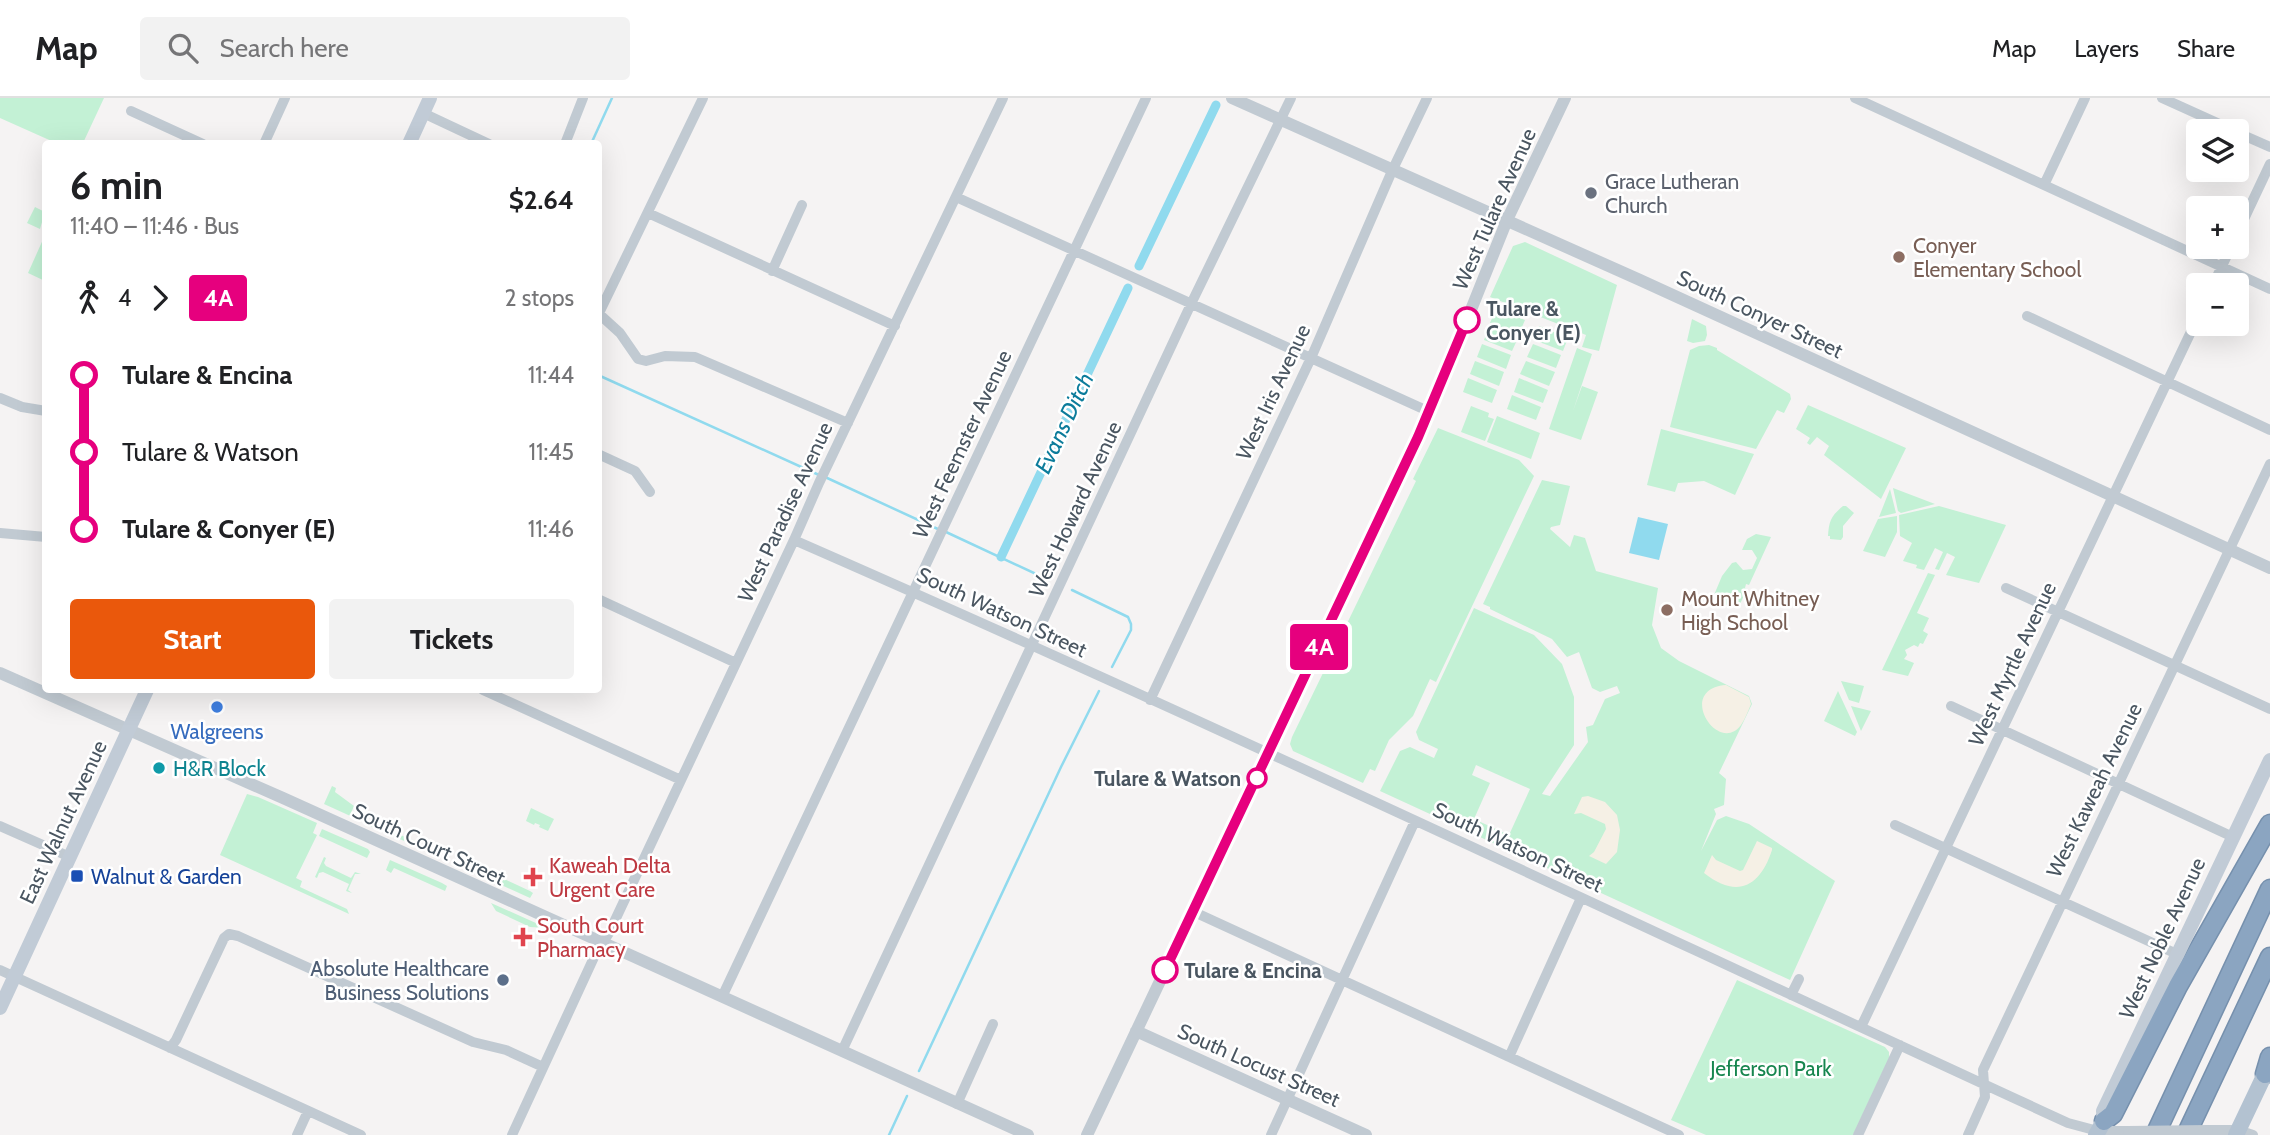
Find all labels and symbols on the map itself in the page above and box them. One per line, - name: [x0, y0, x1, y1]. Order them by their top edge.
- street label: West Tulare Avenue: [1447, 124, 1541, 294]
- place label: Grace Lutheran Church: [1605, 169, 1739, 218]
- marker: Grace Lutheran Church: [1583, 185, 1599, 201]
- place label: Conyer Elementary School: [1913, 233, 2081, 282]
- marker: Conyer Elementary School: [1891, 249, 1907, 265]
- street label: South Conyer Street: [1673, 265, 1847, 363]
- place label: Tulare & Conyer (E): [1486, 296, 1581, 345]
- marker: Tulare & Conyer (E): [1454, 307, 1480, 333]
- street label: West Iris Avenue: [1231, 320, 1315, 464]
- street label: West Feemster Avenue: [907, 346, 1017, 542]
- water label: Evans Ditch: [1028, 368, 1100, 478]
- street label: West Howard Avenue: [1023, 417, 1127, 601]
- street label: West Paradise Avenue: [732, 418, 838, 606]
- street label: South Watson Street: [913, 562, 1091, 662]
- street label: West Myrtle Avenue: [1963, 578, 2061, 750]
- place label: Mount Whitney High School: [1681, 586, 1820, 635]
- marker: Mount Whitney High School: [1659, 602, 1675, 618]
- line badge: 4A: [1288, 624, 1350, 670]
- marker: Walgreens: [209, 699, 225, 715]
- street label: West Kaweah Avenue: [2041, 699, 2147, 881]
- place label: Walgreens: [171, 719, 264, 744]
- street label: East Walnut Avenue: [14, 736, 112, 908]
- place label: H&R Block: [173, 756, 266, 781]
- marker: H&R Block: [151, 760, 167, 776]
- place label: Tulare & Watson: [1094, 766, 1241, 791]
- marker: Tulare & Watson: [1247, 768, 1267, 788]
- street label: South Watson Street: [1429, 797, 1607, 897]
- street label: South Court Street: [349, 798, 509, 890]
- place label: Kaweah Delta Urgent Care: [549, 853, 671, 902]
- street label: West Noble Avenue: [2114, 853, 2210, 1023]
- place label: Walnut & Garden: [91, 864, 242, 889]
- marker: Kaweah Delta Urgent Care: [523, 867, 543, 887]
- marker: Walnut & Garden: [69, 868, 85, 884]
- place label: South Court Pharmacy: [537, 913, 644, 962]
- marker: South Court Pharmacy: [515, 929, 531, 945]
- place label: Absolute Healthcare Business Solutions: [310, 956, 489, 1005]
- marker: Tulare & Encina: [1152, 957, 1178, 983]
- place label: Tulare & Encina: [1184, 958, 1322, 983]
- marker: Absolute Healthcare Business Solutions: [495, 972, 511, 988]
- street label: South Locust Street: [1174, 1018, 1344, 1112]
- park label: Jefferson Park: [1709, 1056, 1832, 1081]

